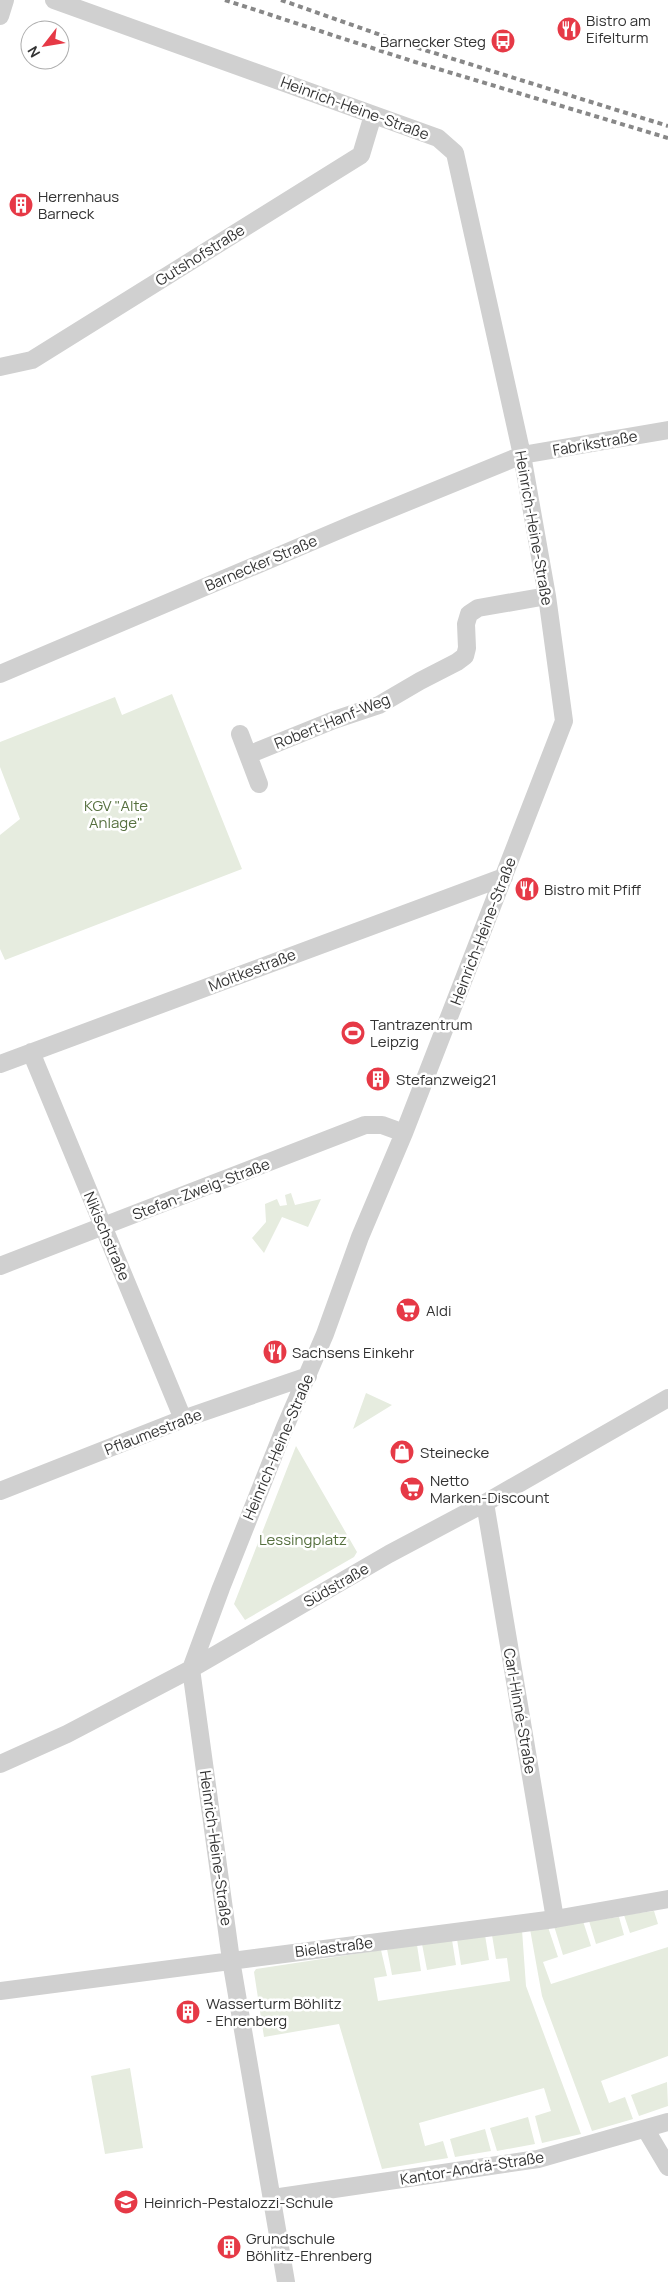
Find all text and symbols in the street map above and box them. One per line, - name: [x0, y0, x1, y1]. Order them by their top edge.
- place label: Bistro am Eifelturm: [586, 10, 651, 48]
- restaurant icon: Bistro am Eifelturm: [556, 16, 582, 42]
- north arrow: [20, 20, 70, 70]
- bus stop icon: Barnecker Steg: [490, 28, 516, 54]
- place label: Barnecker Steg: [380, 31, 486, 52]
- text: N: [23, 43, 44, 61]
- street label: Heinrich-Heine-Straße: [278, 71, 432, 145]
- place label: Herrenhaus Barneck: [38, 186, 119, 224]
- building icon: Herrenhaus Barneck: [8, 192, 34, 218]
- street label: Gutshofstraße: [151, 219, 249, 291]
- street label: Fabrikstraße: [551, 425, 639, 461]
- street label: Heinrich-Heine-Straße: [510, 449, 558, 607]
- street label: Barnecker Straße: [202, 530, 320, 596]
- street label: Robert-Hanf-Weg: [271, 688, 393, 754]
- park label: KGV "Alte Anlage": [84, 795, 148, 833]
- street label: Heinrich-Heine-Straße: [445, 854, 521, 1008]
- restaurant icon: Bistro mit Pfiff: [514, 876, 540, 902]
- place label: Bistro mit Pfiff: [544, 879, 641, 900]
- street label: Moltkestraße: [205, 944, 299, 996]
- place label: Tantrazentrum Leipzig: [370, 1014, 472, 1052]
- sports icon: Tantrazentrum Leipzig: [340, 1020, 366, 1046]
- building icon: Stefanzweig21: [365, 1066, 391, 1092]
- place label: Stefanzweig21: [396, 1069, 497, 1090]
- street label: Stefan-Zweig-Straße: [129, 1153, 273, 1225]
- street label: Nikischstraße: [79, 1188, 135, 1284]
- supermarket icon: Aldi: [395, 1297, 421, 1323]
- place label: Aldi: [426, 1300, 451, 1321]
- restaurant icon: Sachsens Einkehr: [262, 1339, 288, 1365]
- place label: Sachsens Einkehr: [292, 1342, 415, 1363]
- street label: Heinrich-Heine-Straße: [238, 1371, 318, 1523]
- street label: Pflaumestraße: [101, 1404, 205, 1460]
- shop icon: Steinecke: [389, 1439, 415, 1465]
- place label: Steinecke: [420, 1442, 489, 1463]
- place label: Netto Marken-Discount: [430, 1470, 550, 1508]
- supermarket icon: Netto Marken-Discount: [399, 1476, 425, 1502]
- park label: Lessingplatz: [259, 1529, 347, 1550]
- street label: Südstraße: [300, 1558, 373, 1612]
- street label: Carl-Hinné-Straße: [499, 1646, 541, 1776]
- street label: Heinrich-Heine-Straße: [195, 1769, 237, 1927]
- street label: Bielastraße: [294, 1932, 374, 1962]
- place label: Wasserturm Böhlitz - Ehrenberg: [206, 1993, 342, 2031]
- building icon: Wasserturm Böhlitz - Ehrenberg: [175, 1999, 201, 2025]
- street label: Kantor-Andrä-Straße: [398, 2146, 546, 2190]
- school or university icon: Heinrich-Pestalozzi-Schule: [113, 2189, 139, 2215]
- place label: Heinrich-Pestalozzi-Schule: [144, 2192, 333, 2213]
- place label: Grundschule Böhlitz-Ehrenberg: [246, 2228, 372, 2266]
- building icon: Grundschule Böhlitz-Ehrenberg: [216, 2234, 242, 2260]

